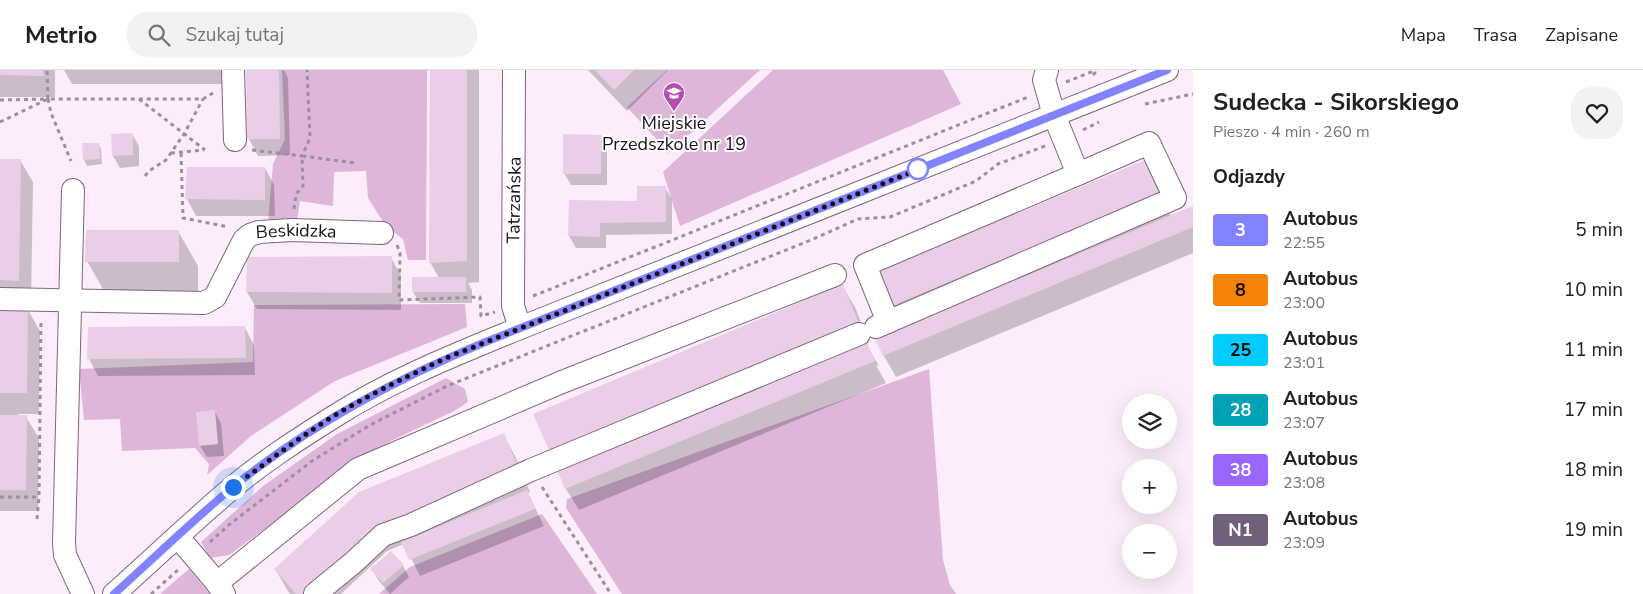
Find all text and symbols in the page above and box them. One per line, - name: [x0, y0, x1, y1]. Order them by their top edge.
- search box: [127, 12, 477, 57]
- text: Metrio: [25, 19, 97, 51]
- icon: search: [145, 21, 173, 49]
- text: Szukaj tutaj: [185, 22, 284, 48]
- text: Mapa: [1401, 23, 1446, 47]
- text: Trasa: [1474, 23, 1517, 47]
- text: Zapisane: [1545, 23, 1618, 47]
- school or university icon: Miejskie Przedszkole nr 19: [662, 81, 686, 112]
- text: Sudecka - Sikorskiego: [1213, 86, 1459, 118]
- button: heart: [1571, 87, 1623, 139]
- place label: Miejskie Przedszkole nr 19: [602, 111, 746, 156]
- text: Pieszo · 4 min · 260 m: [1213, 121, 1370, 143]
- street label: Tatrzańska: [501, 156, 527, 244]
- unlabelled marker: [907, 158, 929, 180]
- text: Odjazdy: [1213, 164, 1285, 190]
- text: Autobus: [1283, 206, 1358, 232]
- text: 5 min: [1575, 217, 1623, 243]
- street label: Beskidzka: [255, 218, 337, 244]
- text: 3: [1235, 218, 1246, 242]
- text: 22:55: [1283, 232, 1325, 254]
- text: Autobus: [1283, 266, 1358, 292]
- text: 10 min: [1564, 277, 1623, 303]
- text: 8: [1235, 278, 1246, 302]
- text: 23:00: [1283, 292, 1325, 314]
- text: Autobus: [1283, 326, 1358, 352]
- text: 11 min: [1564, 337, 1623, 363]
- text: 25: [1230, 338, 1251, 362]
- text: 23:01: [1283, 352, 1325, 374]
- text: Autobus: [1283, 386, 1358, 412]
- map controls: [1122, 394, 1177, 579]
- button: layers: [1122, 394, 1177, 449]
- text: 17 min: [1564, 397, 1623, 423]
- text: 28: [1230, 398, 1251, 422]
- text: 23:07: [1283, 412, 1325, 434]
- text: Autobus: [1283, 446, 1358, 472]
- text: 18 min: [1564, 457, 1623, 483]
- text: 38: [1230, 458, 1251, 482]
- button: +: [1122, 459, 1177, 514]
- text: 23:08: [1283, 472, 1325, 494]
- your location: [221, 475, 246, 500]
- text: Autobus: [1283, 506, 1358, 532]
- text: 19 min: [1564, 517, 1623, 543]
- text: N1: [1228, 518, 1253, 542]
- button: −: [1122, 524, 1177, 579]
- text: 23:09: [1283, 532, 1325, 554]

